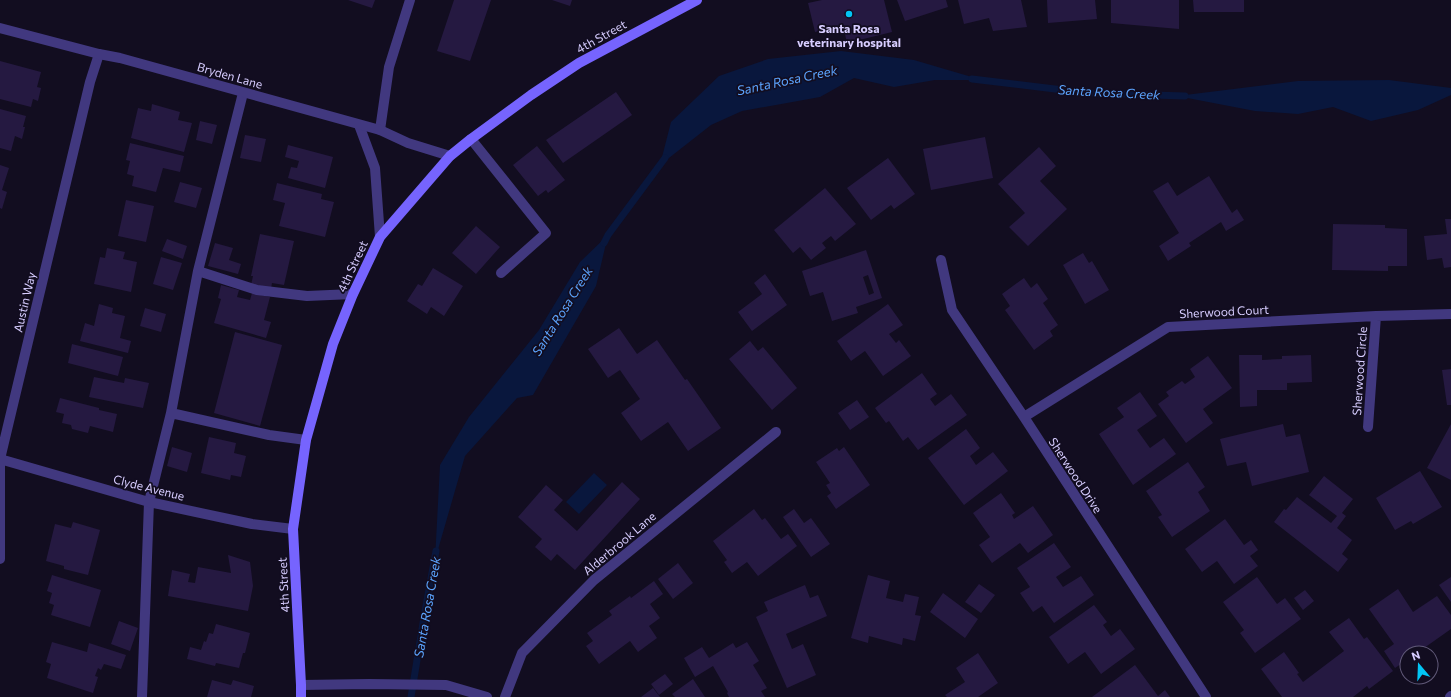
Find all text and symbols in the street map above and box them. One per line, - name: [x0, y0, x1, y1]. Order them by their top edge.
- marker: Santa Rosa veterinary hospital: [844, 9, 854, 19]
- street label: 4th Street: [573, 16, 629, 56]
- place label: Santa Rosa veterinary hospital: [797, 21, 901, 49]
- street label: Bryden Lane: [196, 59, 264, 91]
- water label: Santa Rosa Creek: [735, 61, 840, 98]
- water label: Santa Rosa Creek: [1058, 81, 1161, 103]
- street label: 4th Street: [334, 238, 370, 294]
- water label: Santa Rosa Creek: [528, 263, 596, 359]
- street label: Austin Way: [10, 270, 38, 334]
- street label: Sherwood Court: [1179, 302, 1269, 320]
- street label: Sherwood Circle: [1349, 326, 1369, 416]
- street label: Sherwood Drive: [1046, 435, 1106, 515]
- street label: Clyde Avenue: [112, 471, 186, 503]
- street label: Alderbrook Lane: [580, 509, 658, 577]
- water label: Santa Rosa Creek: [410, 554, 444, 659]
- street label: 4th Street: [275, 557, 291, 613]
- north arrow: [1399, 645, 1439, 685]
- text: N: [1410, 648, 1422, 663]

